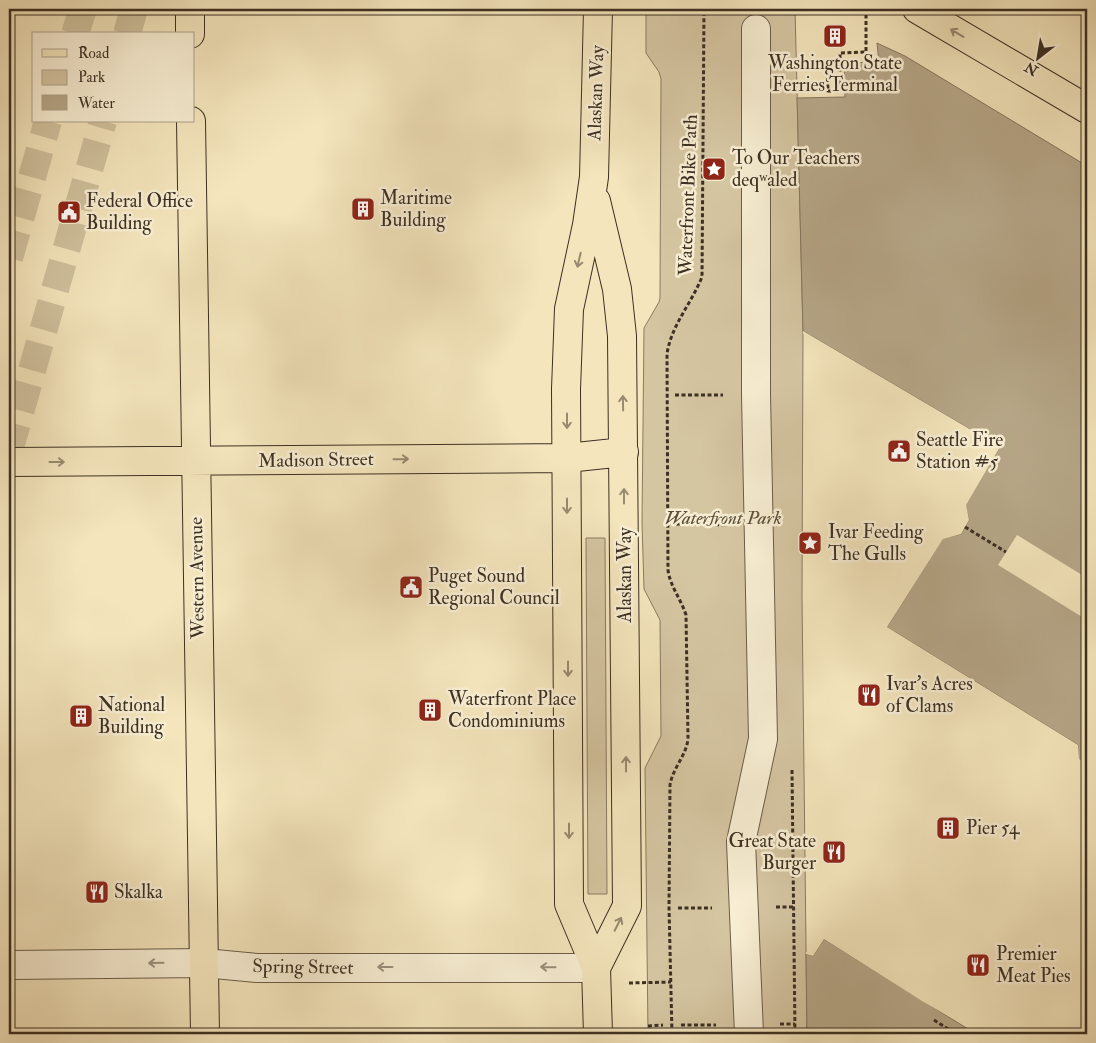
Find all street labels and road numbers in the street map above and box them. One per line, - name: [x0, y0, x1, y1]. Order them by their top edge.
- street label: Alaskan Way: [582, 44, 610, 142]
- street label: Waterfront Bike Path: [673, 114, 703, 277]
- street label: Madison Street: [258, 447, 374, 473]
- street label: Western Avenue: [184, 517, 210, 640]
- street label: Alaskan Way: [613, 527, 637, 624]
- street label: Spring Street: [252, 954, 354, 981]

